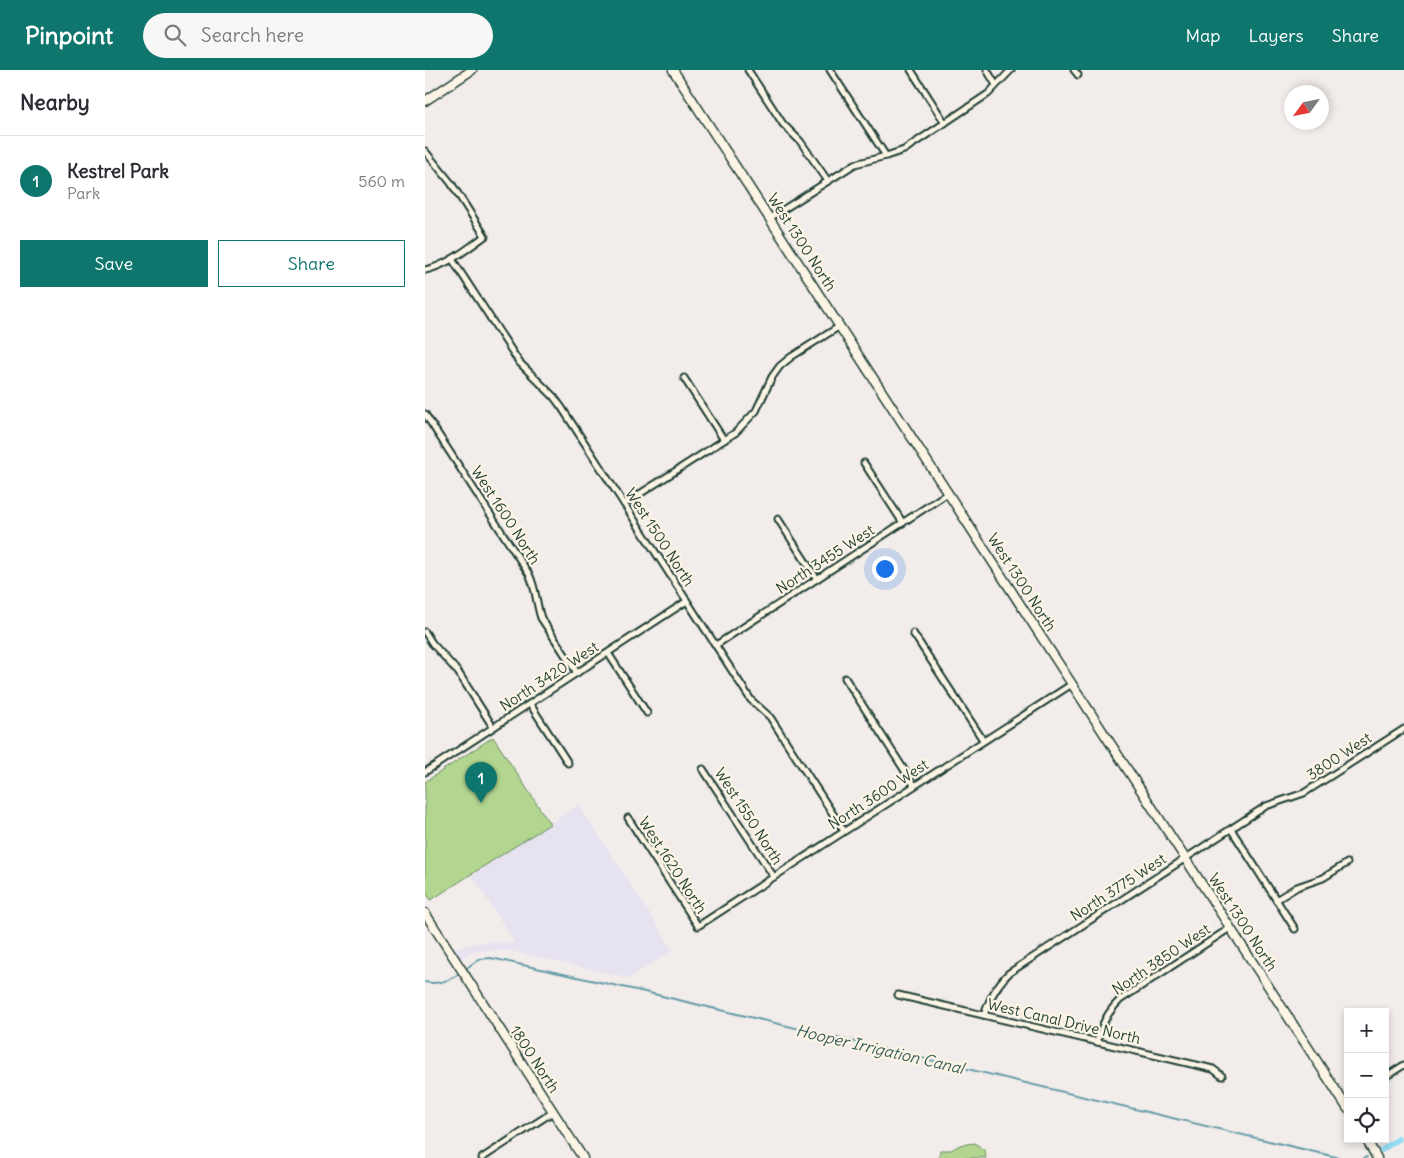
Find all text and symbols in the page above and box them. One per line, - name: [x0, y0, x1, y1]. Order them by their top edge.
- search box: [143, 13, 493, 58]
- text: Pinpoint: [25, 20, 113, 50]
- icon: search: [161, 21, 189, 49]
- text: Search here: [201, 23, 304, 47]
- text: Map: [1185, 24, 1220, 47]
- text: Layers: [1248, 24, 1304, 47]
- text: Share: [1332, 24, 1379, 47]
- north arrow: [1284, 85, 1329, 130]
- text: Nearby: [20, 89, 90, 116]
- text: Kestrel Park: [67, 159, 169, 183]
- text: 1: [33, 171, 39, 191]
- text: 560 m: [358, 171, 405, 191]
- text: Park: [67, 183, 100, 203]
- street label: West 1300 North: [763, 189, 841, 295]
- button: Save: [20, 240, 208, 287]
- button: Share: [218, 240, 405, 287]
- street label: West 1600 North: [467, 462, 545, 568]
- street label: West 1500 North: [621, 484, 699, 590]
- street label: North 3455 West: [772, 520, 878, 598]
- street label: West 1300 North: [983, 529, 1061, 635]
- your location: [872, 556, 898, 582]
- street label: North 3420 West: [496, 637, 602, 715]
- street label: 3800 West: [1303, 728, 1375, 784]
- street label: North 3600 West: [824, 755, 932, 833]
- pin: 1: [465, 762, 497, 803]
- street label: West 1550 North: [711, 764, 788, 868]
- street label: West 1620 North: [635, 813, 711, 917]
- street label: North 3775 West: [1066, 849, 1170, 925]
- street label: West 1300 North: [1204, 869, 1282, 975]
- street label: North 3850 West: [1108, 919, 1214, 999]
- street label: West Canal Drive North: [986, 994, 1143, 1048]
- map controls: [1344, 1008, 1389, 1143]
- button: +: [1344, 1008, 1389, 1053]
- water label: Hooper Irrigation Canal: [794, 1020, 968, 1079]
- street label: 1800 North: [506, 1022, 564, 1096]
- button: −: [1344, 1053, 1389, 1098]
- button: locate: [1344, 1098, 1389, 1143]

